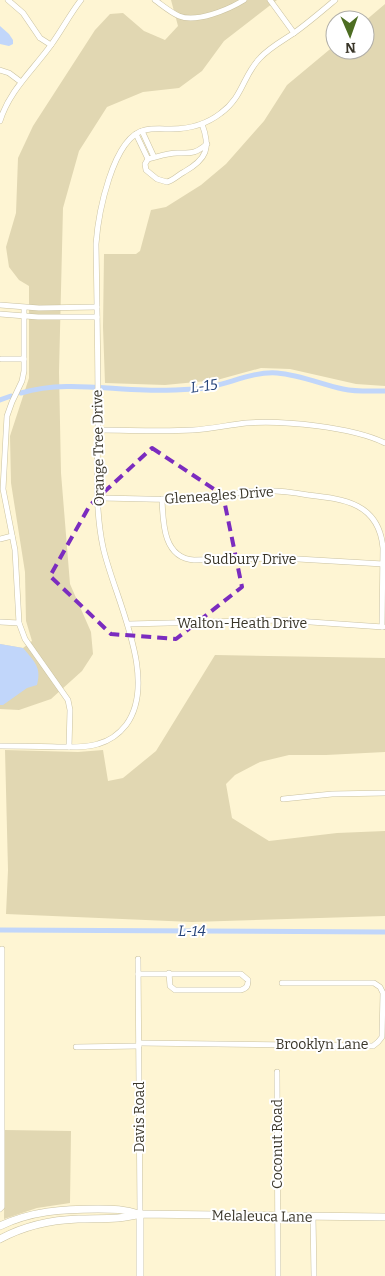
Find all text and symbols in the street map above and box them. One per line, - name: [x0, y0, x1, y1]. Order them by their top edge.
- north arrow: [325, 10, 375, 60]
- text: N: [345, 39, 356, 56]
- water label: L-15: [189, 375, 219, 397]
- street label: Orange Tree Drive: [89, 389, 108, 507]
- street label: Gleneagles Drive: [164, 483, 274, 508]
- street label: Sudbury Drive: [203, 551, 297, 568]
- street label: Walton-Heath Drive: [177, 615, 307, 632]
- water label: L-14: [178, 922, 207, 940]
- street label: Brooklyn Lane: [276, 1036, 368, 1053]
- street label: Davis Road: [131, 1082, 148, 1152]
- street label: Coconut Road: [269, 1099, 286, 1189]
- street label: Melaleuca Lane: [211, 1207, 313, 1226]

